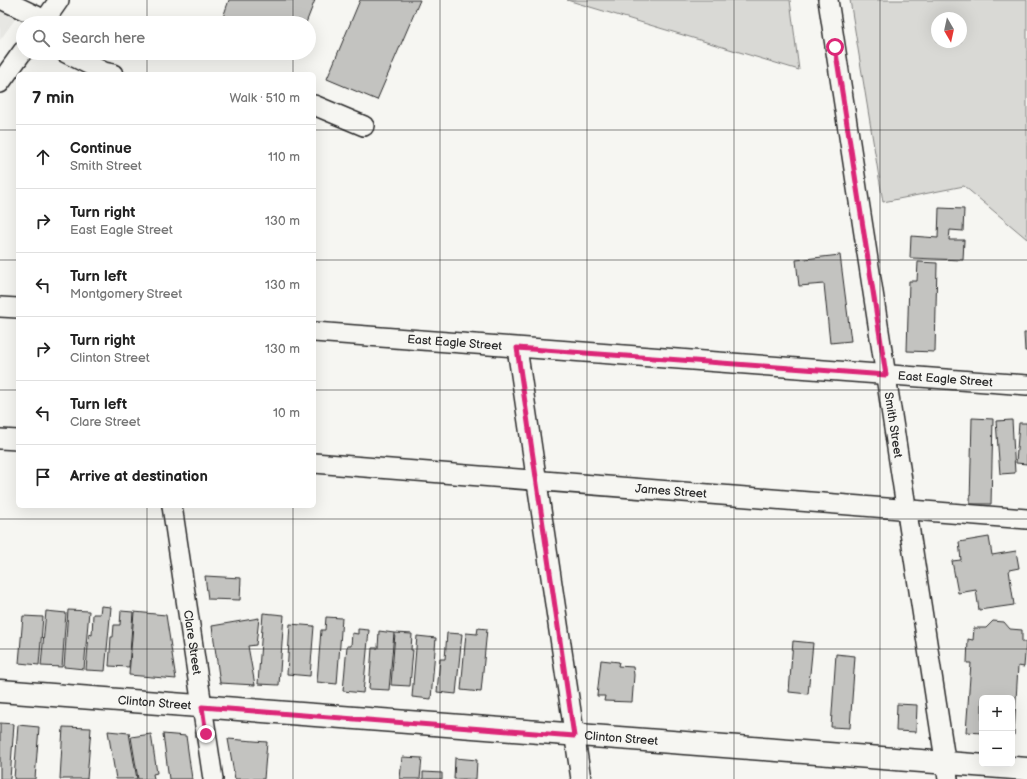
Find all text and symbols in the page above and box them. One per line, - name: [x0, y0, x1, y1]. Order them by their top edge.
- north arrow: [931, 12, 967, 48]
- search box: [16, 16, 316, 60]
- icon: search: [30, 27, 52, 49]
- text: Search here: [62, 29, 145, 48]
- route start: [826, 38, 844, 56]
- text: 7 min: [32, 88, 74, 108]
- text: Walk · 510 m: [229, 90, 300, 106]
- text: Continue: [70, 139, 132, 158]
- icon: ahead: [32, 146, 54, 168]
- text: 110 m: [268, 149, 300, 165]
- text: Smith Street: [70, 158, 142, 174]
- text: Turn right: [70, 203, 135, 222]
- icon: right: [32, 210, 54, 232]
- text: 130 m: [265, 213, 300, 229]
- text: East Eagle Street: [70, 222, 173, 238]
- text: Turn left: [70, 267, 127, 286]
- icon: left: [32, 274, 54, 296]
- text: 130 m: [265, 277, 300, 293]
- text: Montgomery Street: [70, 286, 182, 302]
- text: Turn right: [70, 331, 135, 350]
- street label: East Eagle Street: [407, 331, 503, 353]
- icon: right: [32, 338, 54, 360]
- text: 130 m: [265, 341, 300, 357]
- text: Clinton Street: [70, 350, 150, 366]
- street label: East Eagle Street: [897, 368, 993, 390]
- street label: Smith Street: [881, 391, 906, 459]
- text: Turn left: [70, 395, 127, 414]
- icon: left: [32, 402, 54, 424]
- text: 10 m: [273, 405, 300, 421]
- text: Clare Street: [70, 414, 141, 430]
- icon: arrive: [32, 466, 54, 488]
- text: Arrive at destination: [70, 467, 208, 486]
- street label: James Street: [635, 481, 708, 501]
- street label: Clare Street: [180, 609, 205, 676]
- street label: Clinton Street: [117, 692, 192, 713]
- map controls: [979, 695, 1015, 767]
- button: +: [979, 695, 1015, 731]
- route end: [197, 725, 215, 743]
- street label: Clinton Street: [584, 728, 659, 748]
- button: −: [979, 731, 1015, 767]

